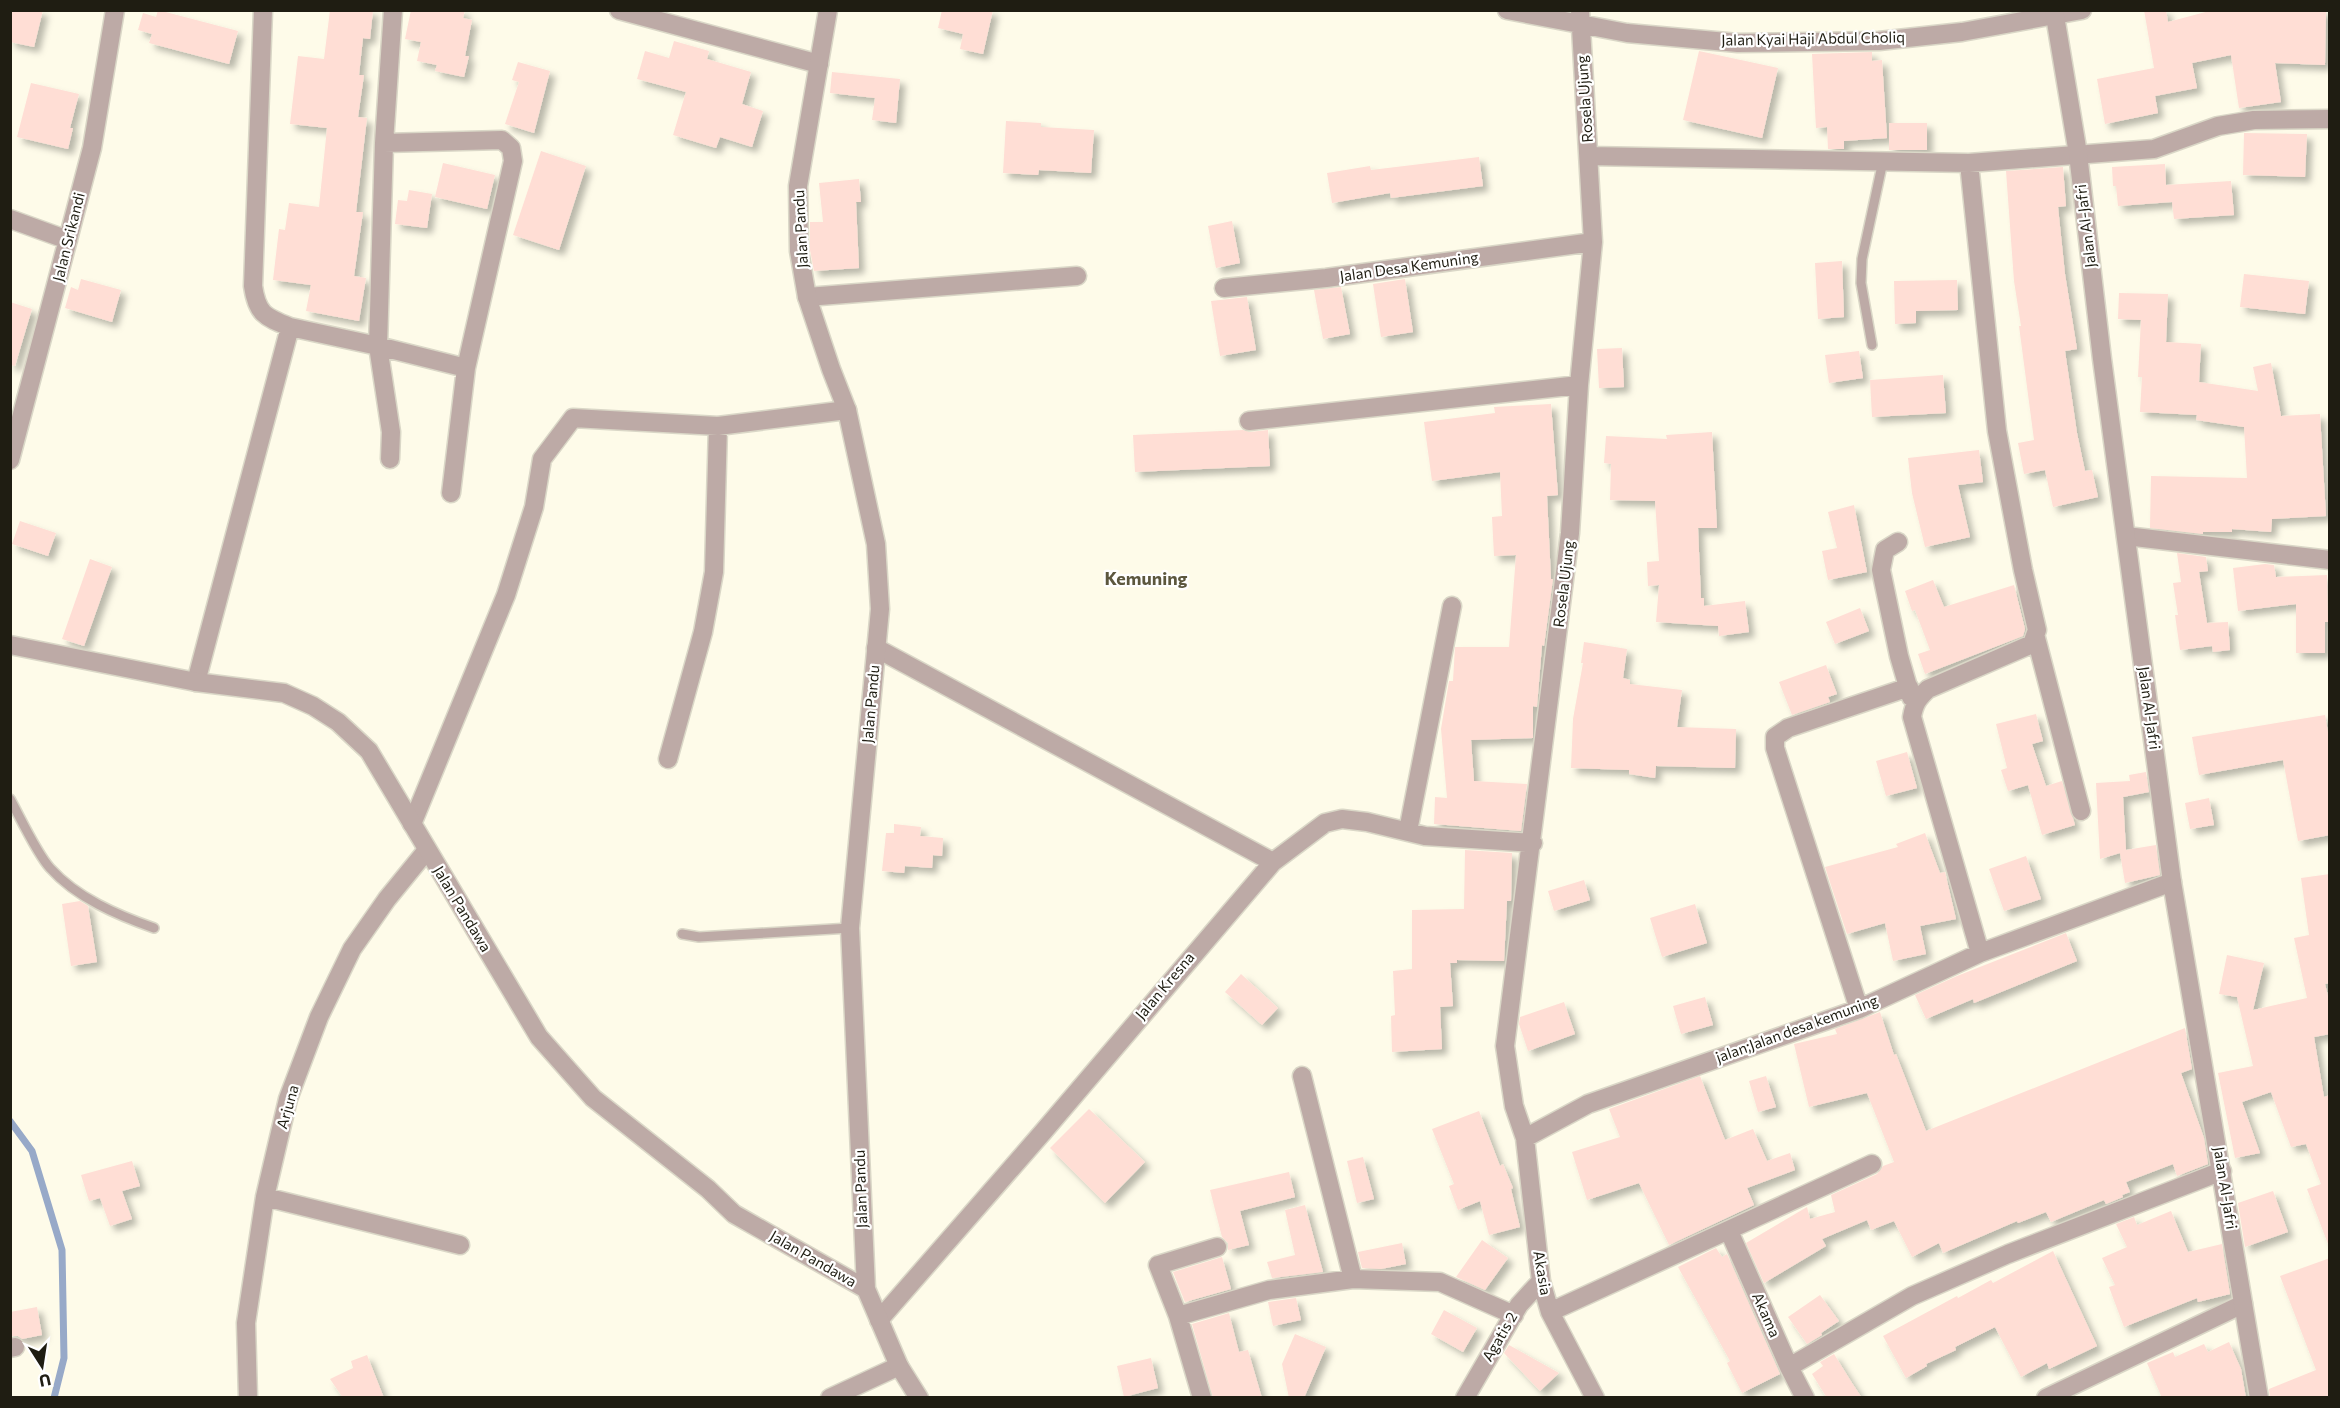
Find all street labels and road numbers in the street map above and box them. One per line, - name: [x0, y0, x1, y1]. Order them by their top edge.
- street label: Jalan Kyai Haji Abdul Choliq: [1721, 27, 1905, 49]
- street label: Rosela Ujung: [1572, 55, 1596, 143]
- street label: Jalan Al-Jafri: [2071, 183, 2099, 269]
- street label: Jalan Srikandi: [48, 190, 88, 283]
- street label: Jalan Pandu: [789, 190, 811, 269]
- street label: Jalan Desa Kemuning: [1338, 247, 1479, 285]
- street label: Rosela Ujung: [1549, 539, 1577, 628]
- street label: Jalan Pandu: [858, 664, 882, 744]
- street label: Jalan Al-Jafri: [2135, 665, 2165, 751]
- street label: Jalan Pandawa: [430, 862, 496, 955]
- street label: Jalan Kresna: [1131, 948, 1198, 1023]
- street label: jalan;Jalan desa kemuning: [1713, 990, 1880, 1066]
- street label: Arjuna: [272, 1083, 302, 1131]
- street label: Jalan Al-Jafri: [2211, 1145, 2241, 1231]
- street label: Jalan Pandu: [850, 1150, 870, 1228]
- street label: Jalan Pandawa: [767, 1226, 860, 1290]
- street label: Akasia: [1530, 1249, 1556, 1296]
- street label: Akama: [1749, 1289, 1785, 1340]
- street label: Agatis 2: [1478, 1309, 1520, 1364]

